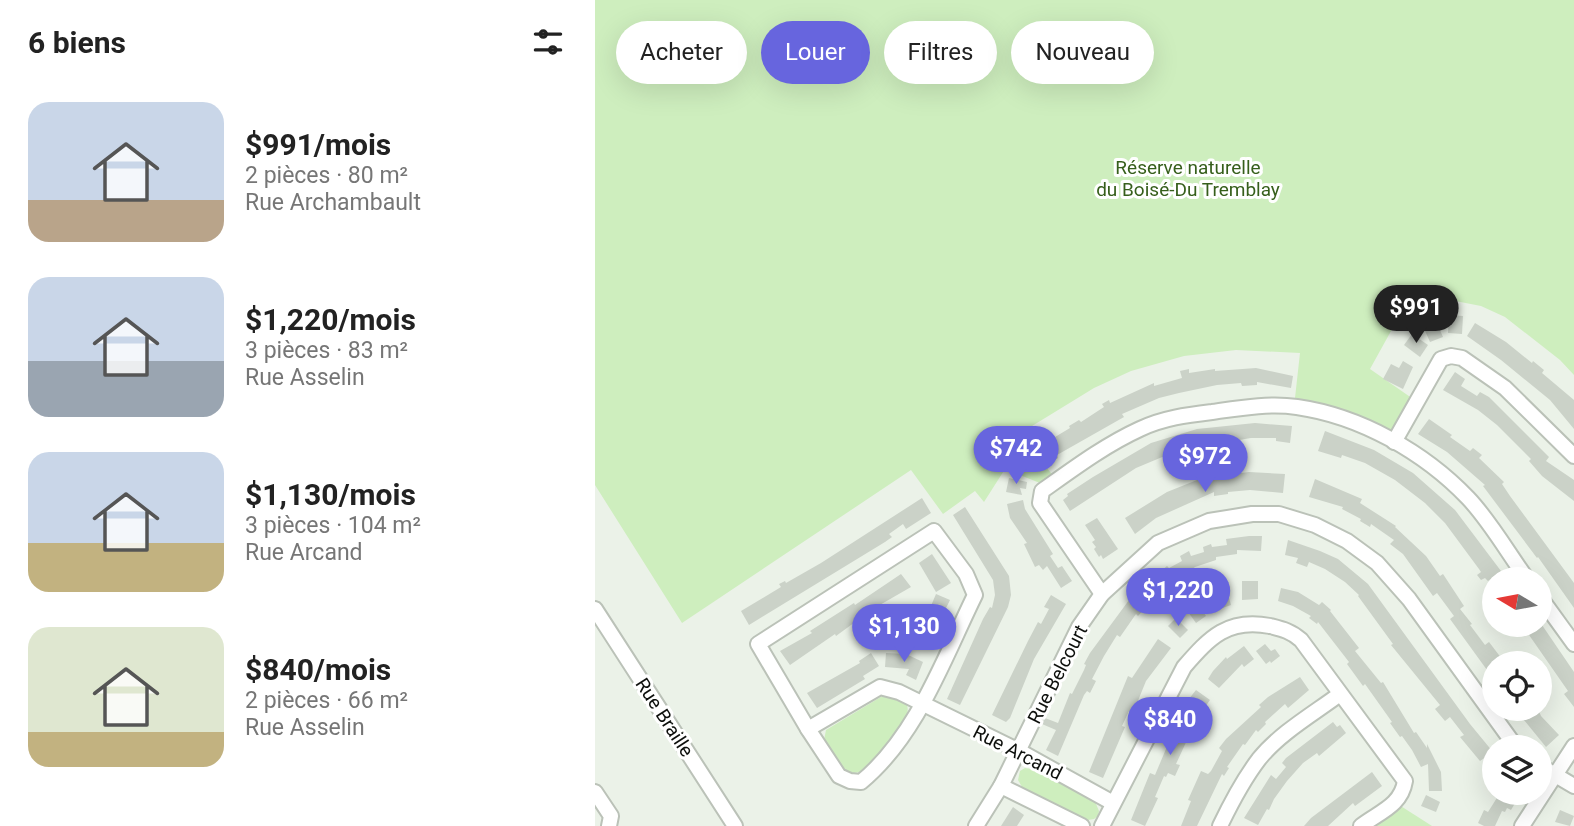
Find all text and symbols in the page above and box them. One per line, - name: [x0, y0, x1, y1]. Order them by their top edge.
- chip: Acheter: [616, 21, 747, 84]
- chip: Louer: [761, 21, 870, 84]
- chip: Filtres: [884, 21, 997, 84]
- chip: Nouveau: [1011, 21, 1154, 84]
- icon: filters: [529, 23, 567, 61]
- text: 6 biens: [28, 25, 126, 60]
- text: $991/mois: [245, 127, 391, 162]
- icon: home: [84, 130, 168, 214]
- park label: Réserve naturelle du Boisé-Du Tremblay: [1096, 156, 1280, 201]
- text: 2 pièces · 80 m²: [245, 162, 408, 189]
- text: Rue Archambault: [245, 189, 421, 216]
- pin: $991: [1375, 286, 1457, 345]
- text: $991: [1390, 294, 1442, 321]
- text: $1,220/mois: [245, 302, 416, 337]
- icon: home: [84, 305, 168, 389]
- text: 3 pièces · 83 m²: [245, 337, 408, 364]
- text: Rue Asselin: [245, 364, 365, 391]
- pin: $742: [975, 426, 1057, 486]
- pin: $972: [1164, 434, 1246, 494]
- text: $742: [990, 435, 1042, 462]
- text: $972: [1179, 443, 1231, 470]
- text: $1,130/mois: [245, 477, 416, 512]
- icon: home: [84, 480, 168, 564]
- text: 3 pièces · 104 m²: [245, 512, 421, 539]
- text: Rue Arcand: [245, 539, 363, 566]
- north arrow: [1482, 567, 1552, 637]
- map controls: [1482, 567, 1552, 805]
- pin: $1,220: [1121, 568, 1235, 628]
- text: $1,220: [1142, 577, 1214, 604]
- pin: $1,130: [847, 604, 961, 664]
- text: $1,130: [868, 613, 940, 640]
- street label: Rue Belcourt: [1023, 621, 1092, 728]
- button: locate: [1482, 651, 1552, 721]
- text: $840/mois: [245, 652, 391, 687]
- icon: home: [84, 655, 168, 739]
- street label: Rue Braille: [631, 674, 699, 761]
- text: 2 pièces · 66 m²: [245, 687, 408, 714]
- pin: $840: [1129, 698, 1211, 757]
- text: $840: [1144, 706, 1196, 733]
- text: Rue Asselin: [245, 714, 365, 741]
- street label: Rue Arcand: [969, 720, 1066, 785]
- button: layers: [1482, 735, 1552, 805]

